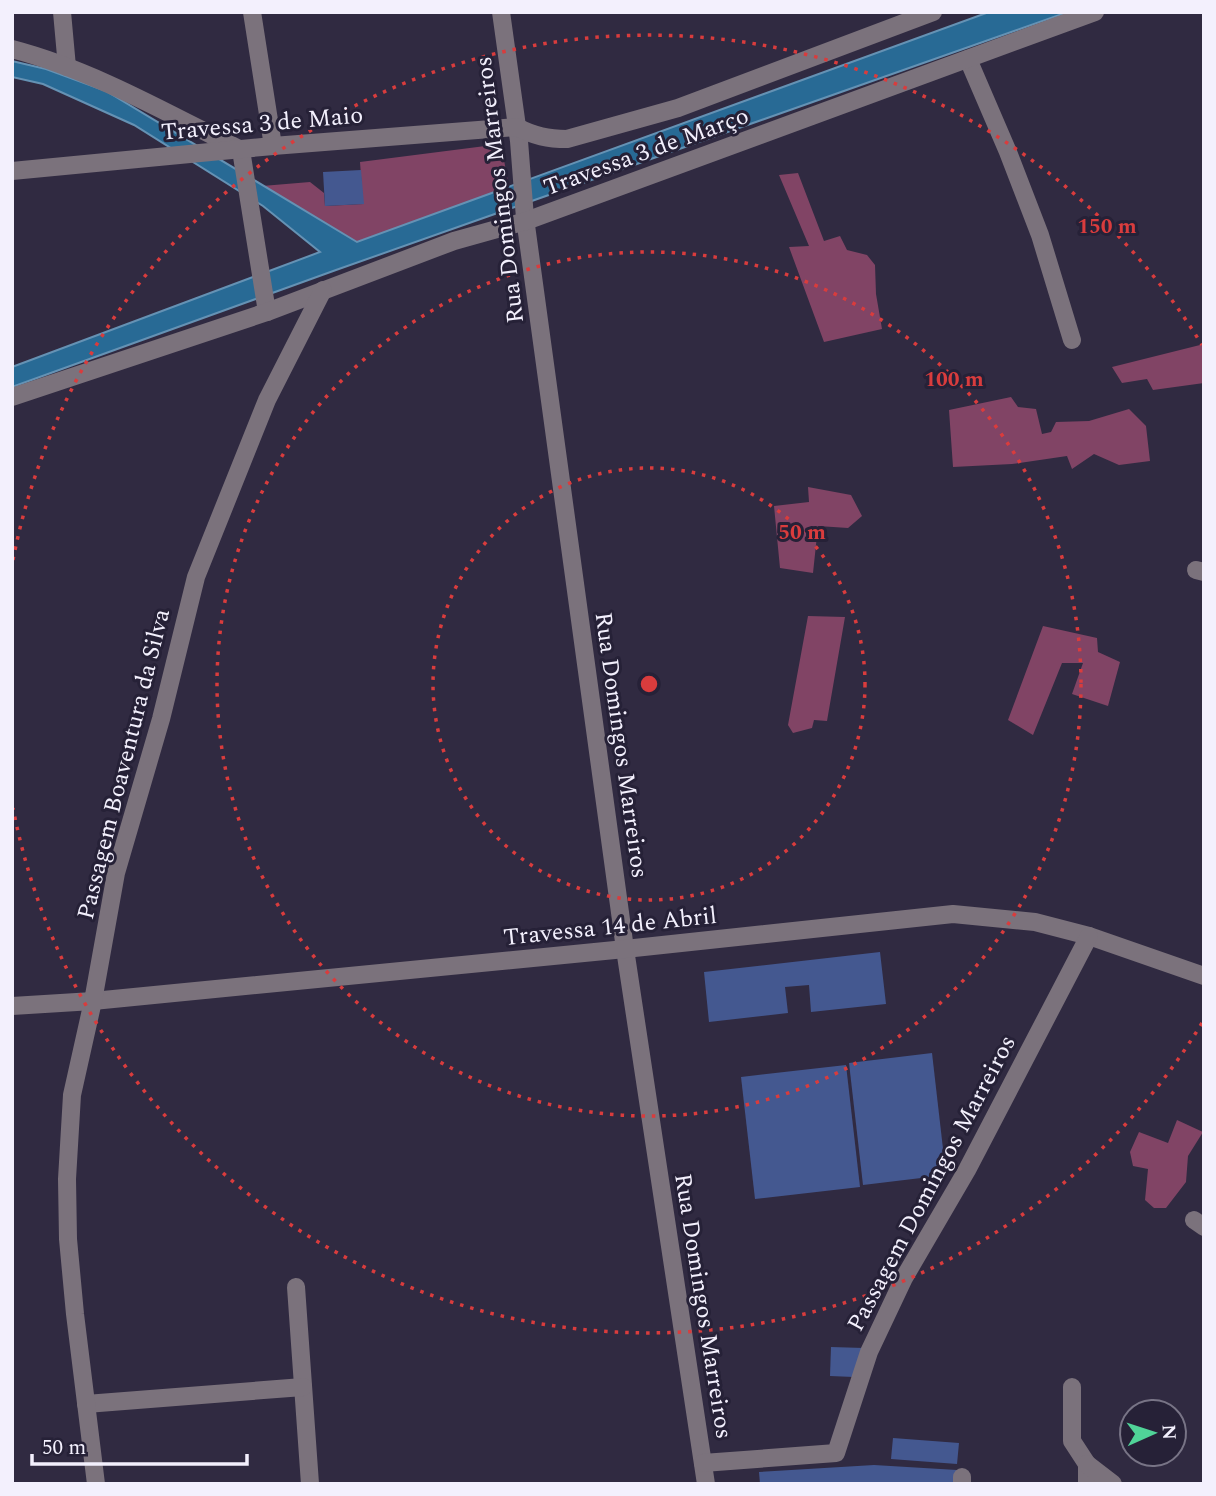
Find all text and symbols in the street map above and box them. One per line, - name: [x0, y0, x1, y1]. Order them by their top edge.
- street label: Rua Domingos Marreiros: [466, 54, 534, 325]
- street label: Travessa 3 de Maio: [160, 97, 365, 151]
- street label: Travessa 3 de Março: [539, 98, 754, 206]
- text: 150 m: [1077, 211, 1137, 243]
- text: 100 m: [924, 364, 984, 396]
- text: 50 m: [778, 517, 826, 549]
- street label: Passagem Boaventura da Silva: [68, 605, 180, 923]
- street label: Rua Domingos Marreiros: [585, 610, 658, 881]
- centre of rings: [637, 672, 661, 696]
- street label: Travessa 14 de Abril: [502, 898, 719, 956]
- street label: Passagem Domingos Marreiros: [838, 1029, 1026, 1338]
- street label: Rua Domingos Marreiros: [664, 1171, 742, 1442]
- north arrow: [1118, 1398, 1188, 1468]
- scale bar: [32, 1422, 247, 1466]
- text: N: [1154, 1424, 1183, 1441]
- text: 50 m: [42, 1432, 86, 1464]

